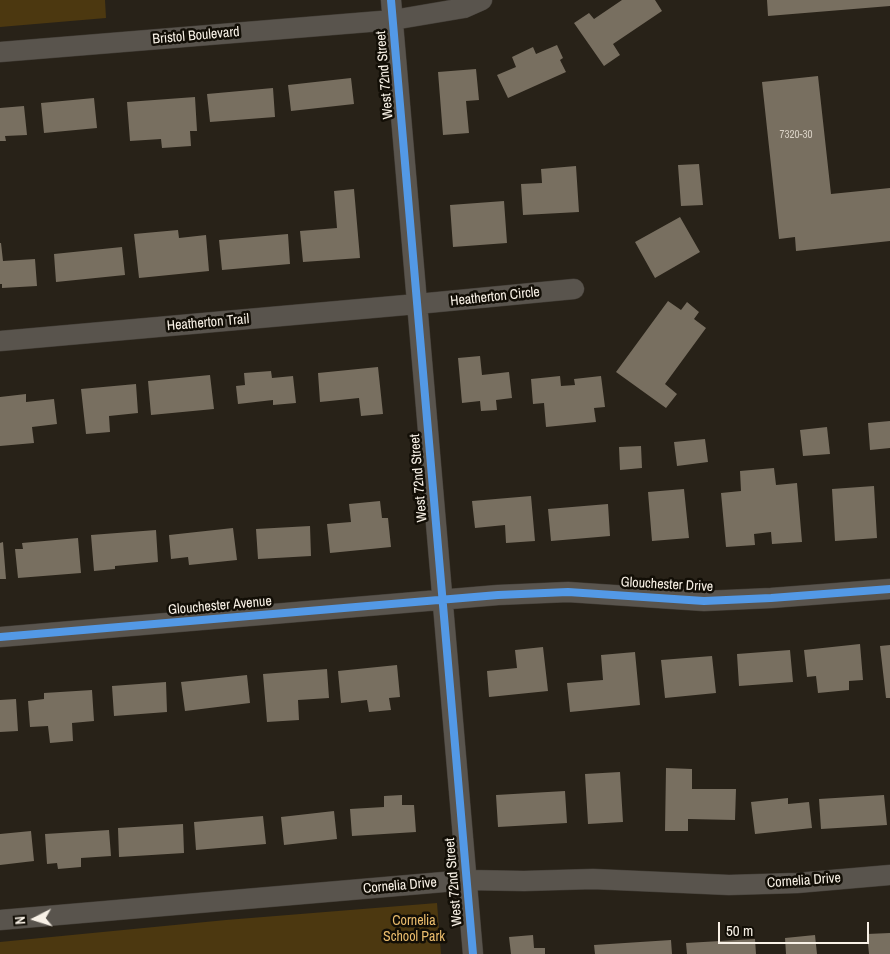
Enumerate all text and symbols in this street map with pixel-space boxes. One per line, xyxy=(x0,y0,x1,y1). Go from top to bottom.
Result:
street label: Bristol Boulevard xyxy=(152,24,240,48)
street label: West 72nd Street xyxy=(373,30,397,120)
house number: 7320-30 xyxy=(779,128,813,142)
street label: Heatherton Circle xyxy=(449,284,541,310)
street label: Heatherton Trail xyxy=(166,311,250,335)
street label: West 72nd Street xyxy=(407,433,431,523)
street label: Glouchester Drive xyxy=(620,574,714,596)
street label: Glouchester Avenue xyxy=(168,593,272,619)
street label: West 72nd Street xyxy=(442,837,466,927)
street label: Cornelia Drive xyxy=(767,870,841,892)
street label: Cornelia Drive xyxy=(362,874,438,898)
north arrow xyxy=(10,894,60,944)
scale bar xyxy=(720,912,871,944)
park label: Cornelia School Park xyxy=(383,913,445,946)
text: N xyxy=(11,915,29,925)
text: 50 m xyxy=(726,920,753,941)

